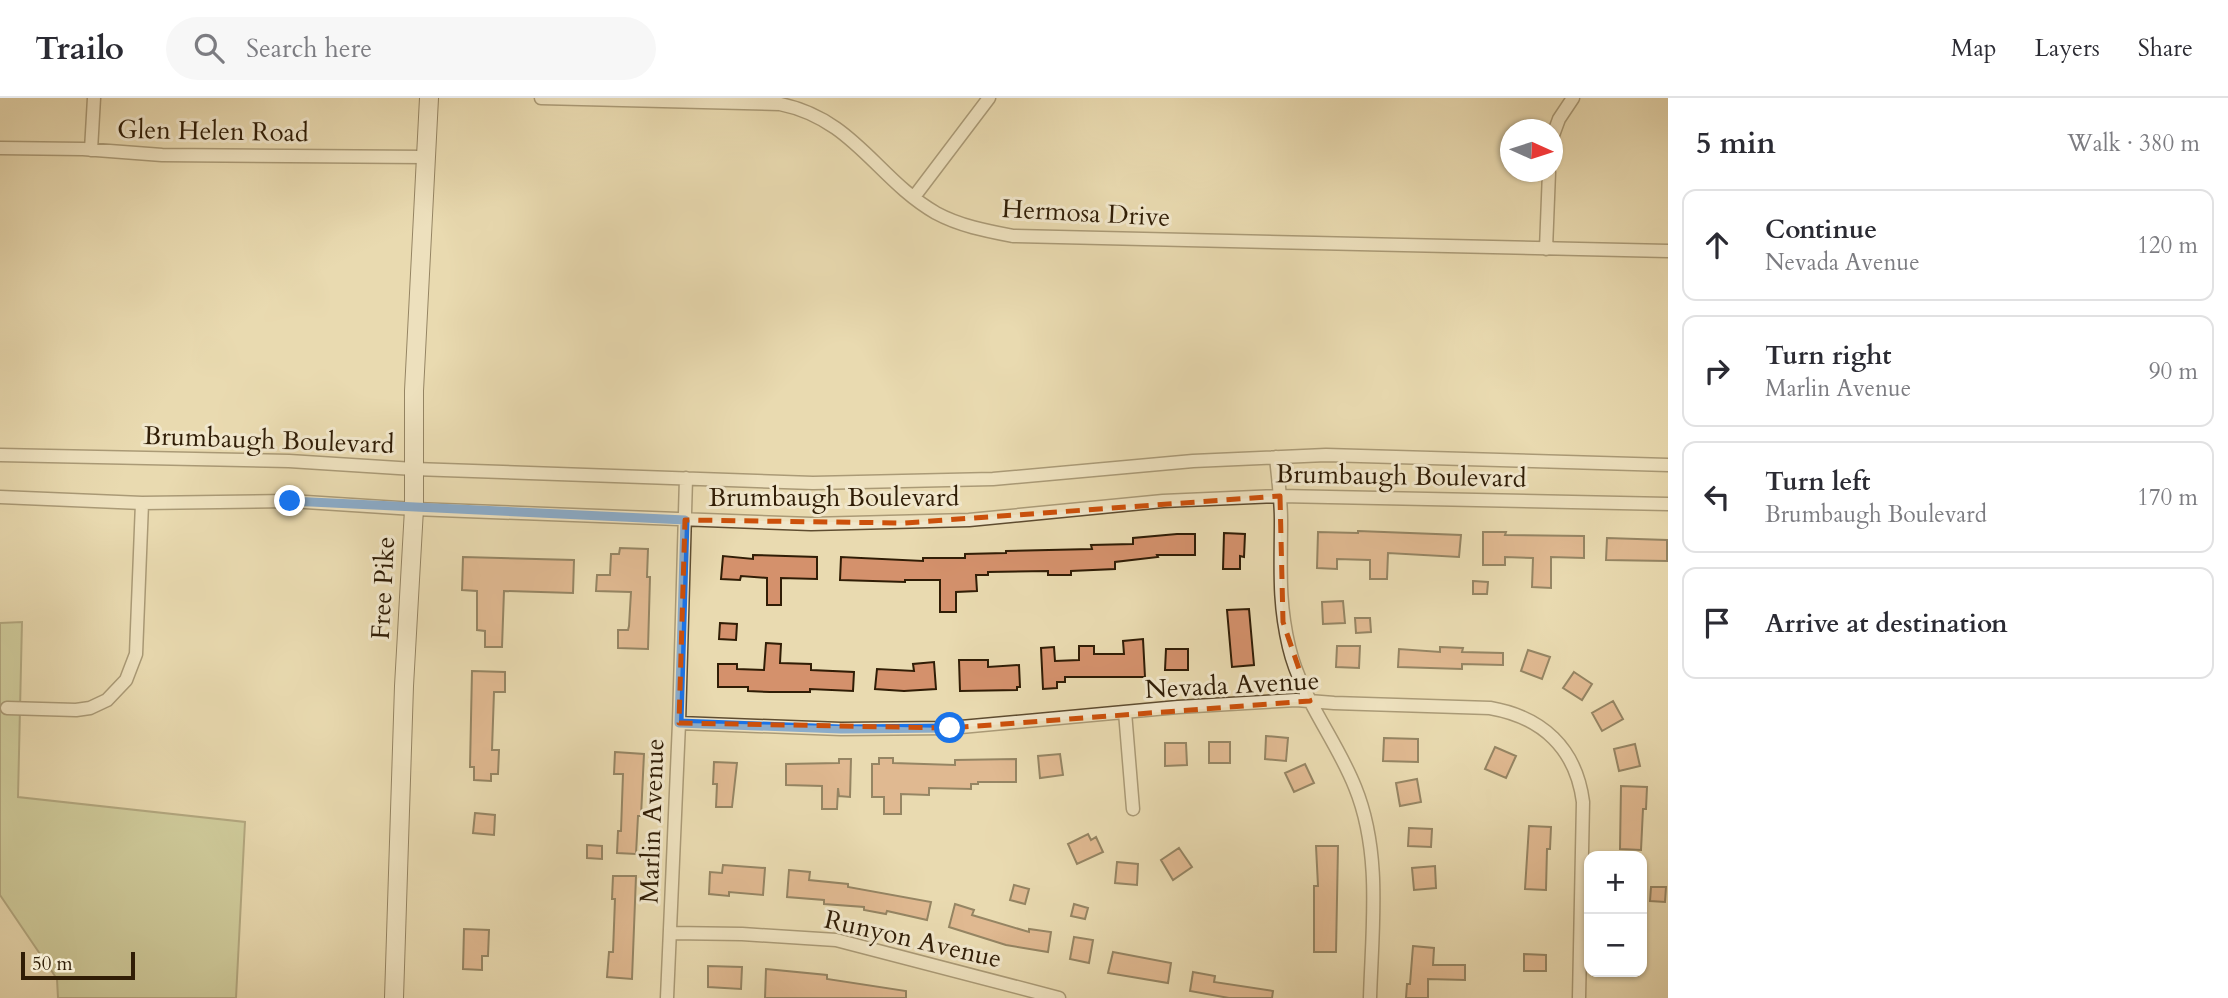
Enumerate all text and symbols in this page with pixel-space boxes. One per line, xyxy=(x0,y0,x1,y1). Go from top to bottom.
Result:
search box xyxy=(166,17,656,80)
text: Trailo xyxy=(35,26,124,71)
icon: search xyxy=(190,29,228,67)
text: Search here xyxy=(246,31,372,66)
text: Map xyxy=(1951,32,1997,65)
text: Layers xyxy=(2035,32,2100,65)
text: Share xyxy=(2138,32,2193,65)
street label: Glen Helen Road xyxy=(117,112,309,150)
north arrow xyxy=(1500,119,1563,182)
text: 5 min xyxy=(1696,123,1776,164)
text: Walk · 380 m xyxy=(2067,128,2200,159)
street label: Hermosa Drive xyxy=(1001,191,1171,235)
text: Continue xyxy=(1765,212,1877,247)
icon: ahead xyxy=(1698,226,1736,264)
text: 120 m xyxy=(2137,230,2198,261)
text: Nevada Avenue xyxy=(1765,247,1920,278)
text: Turn right xyxy=(1765,338,1892,373)
icon: right xyxy=(1698,352,1736,390)
text: 90 m xyxy=(2149,356,2198,387)
text: Marlin Avenue xyxy=(1765,373,1911,404)
street label: Brumbaugh Boulevard xyxy=(143,418,395,462)
street label: Brumbaugh Boulevard xyxy=(1275,456,1527,496)
text: Turn left xyxy=(1765,464,1870,499)
icon: left xyxy=(1698,478,1736,516)
street label: Brumbaugh Boulevard xyxy=(709,480,960,515)
text: 170 m xyxy=(2137,482,2198,513)
route end xyxy=(274,485,305,516)
text: Brumbaugh Boulevard xyxy=(1765,499,1987,530)
street label: Free Pike xyxy=(363,535,403,641)
icon: arrive xyxy=(1698,604,1736,642)
text: Arrive at destination xyxy=(1765,606,2008,641)
street label: Nevada Avenue xyxy=(1144,663,1320,707)
route start xyxy=(934,712,965,743)
street label: Marlin Avenue xyxy=(632,738,672,904)
map controls xyxy=(1584,851,1647,977)
button: + xyxy=(1584,851,1647,914)
street label: Runyon Avenue xyxy=(821,902,1005,976)
button: − xyxy=(1584,914,1647,977)
scale bar xyxy=(21,949,135,981)
text: 50 m xyxy=(32,951,73,977)

